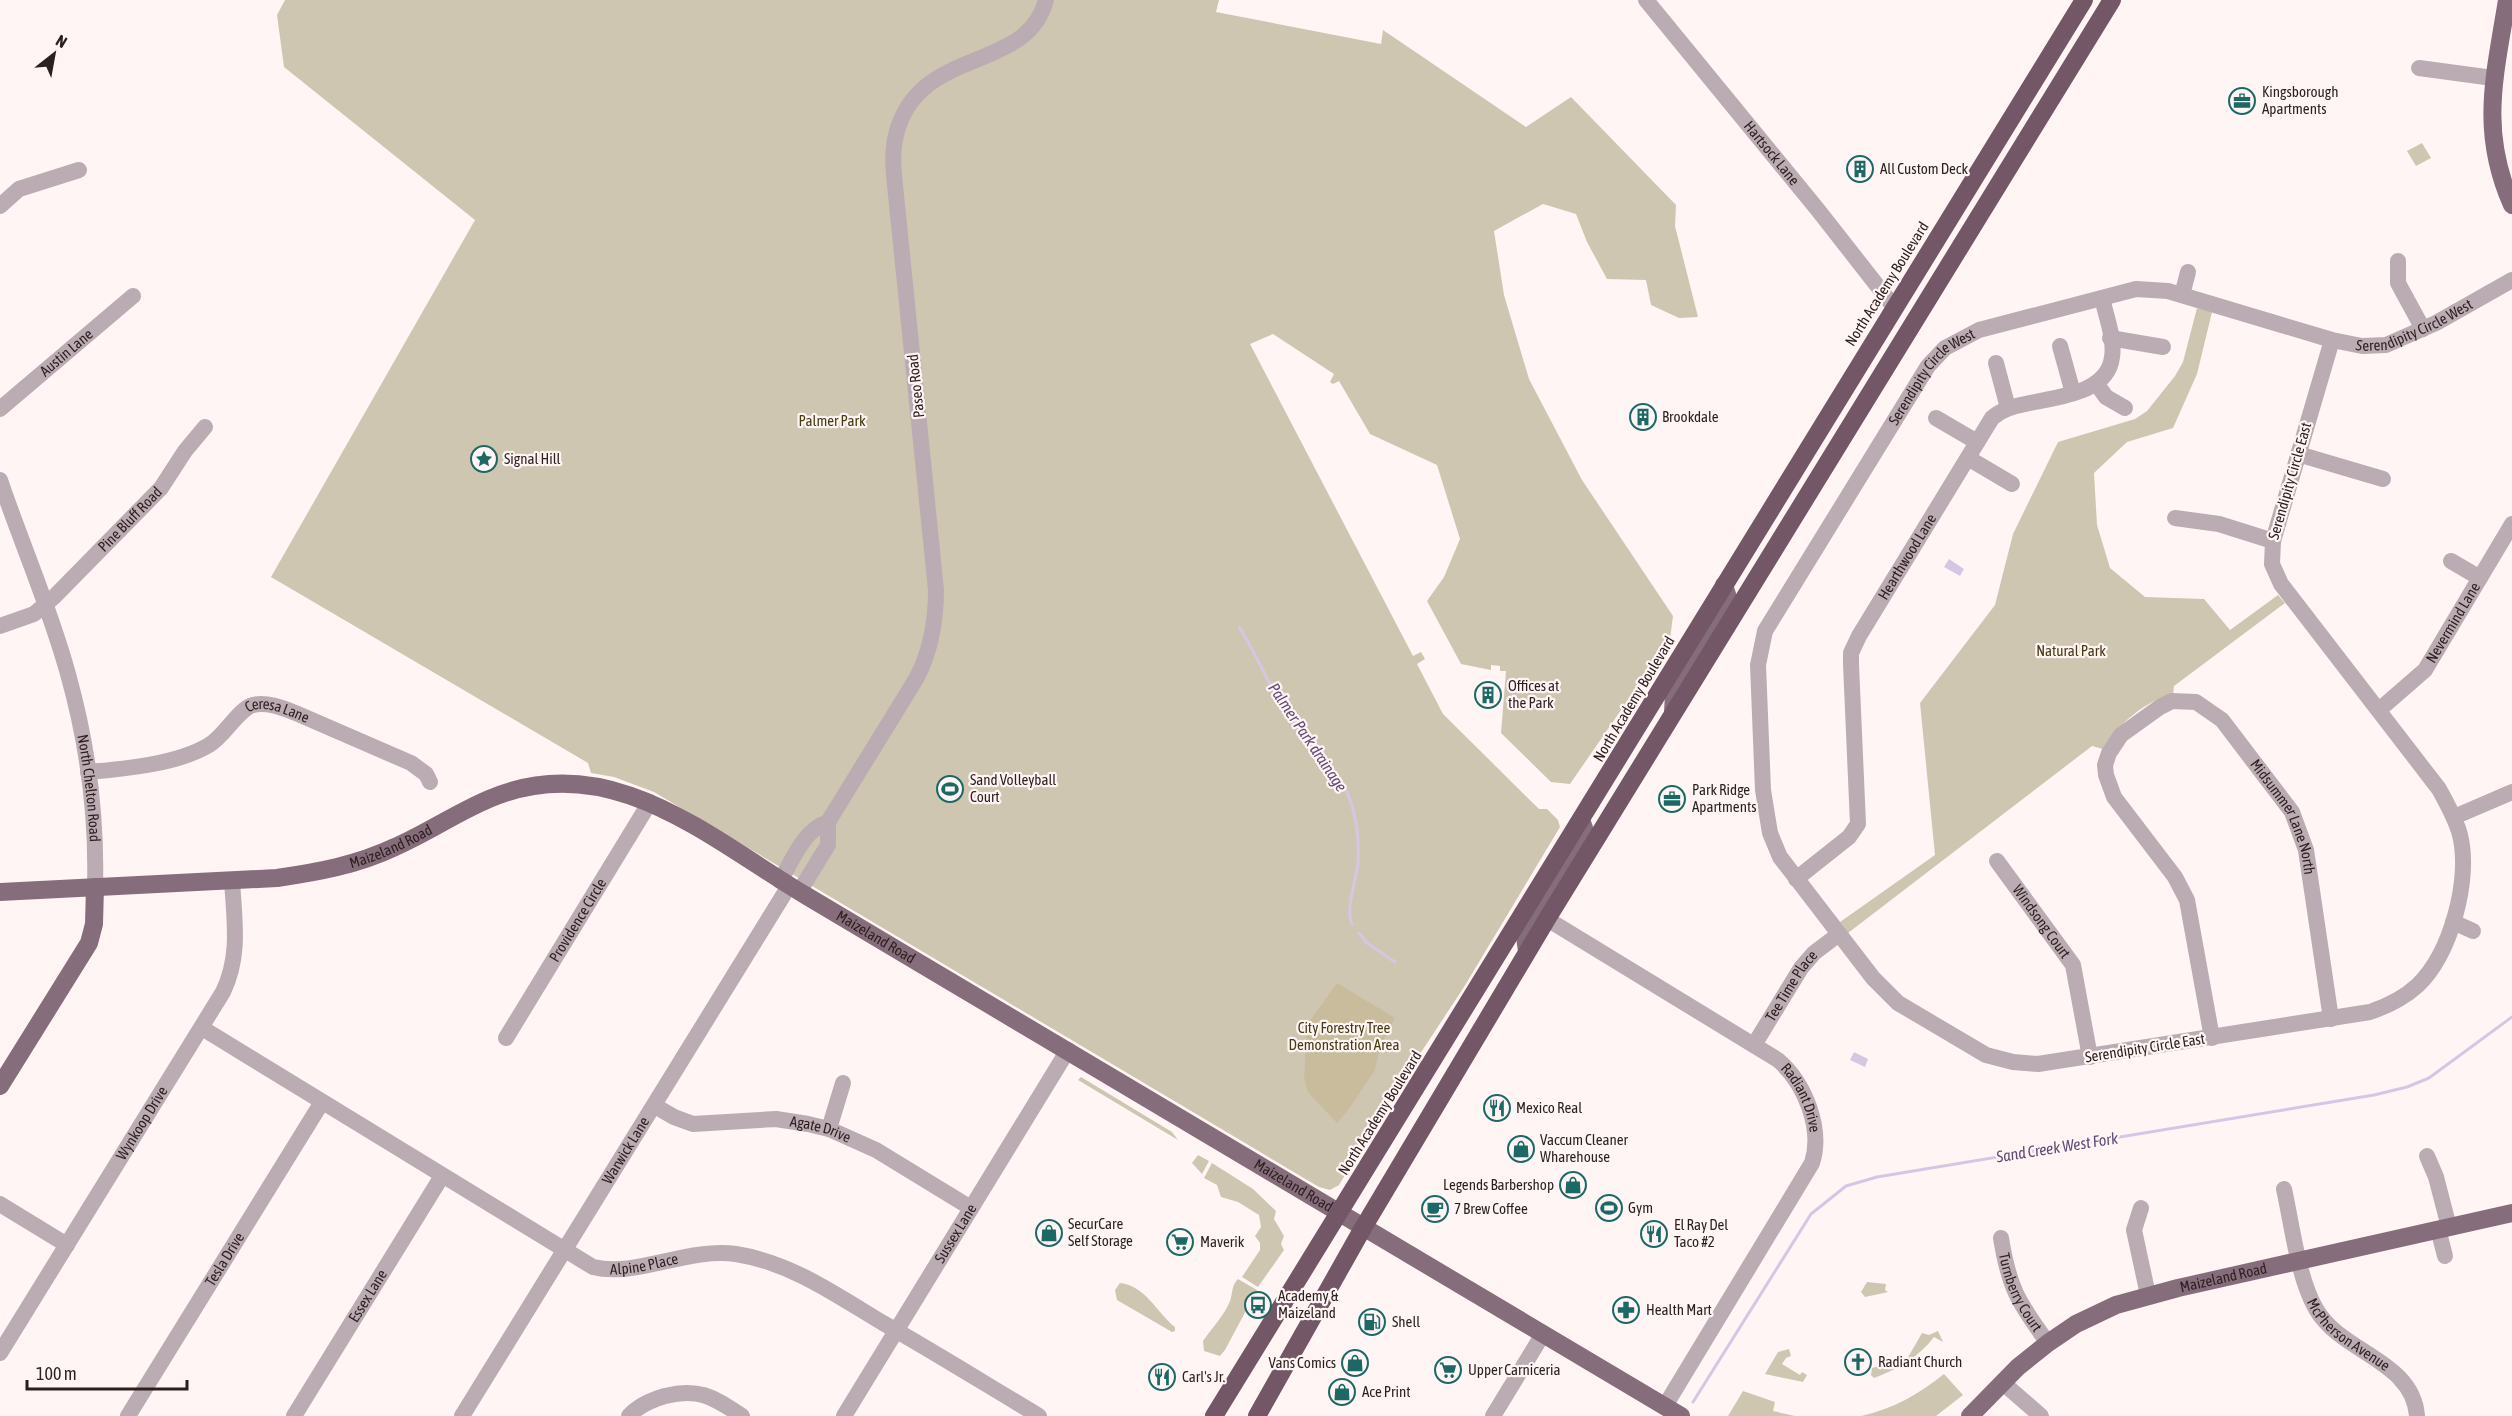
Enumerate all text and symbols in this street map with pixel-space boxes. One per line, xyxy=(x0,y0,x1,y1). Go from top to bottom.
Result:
north arrow xyxy=(24,24,84,84)
text: N xyxy=(53,31,70,51)
place label: Kingsborough Apartments xyxy=(2262,83,2338,117)
office icon: Kingsborough Apartments xyxy=(2227,86,2257,116)
street label: Hartsock Lane xyxy=(1741,117,1803,188)
building icon: All Custom Deck xyxy=(1845,154,1875,184)
place label: All Custom Deck xyxy=(1880,160,1968,177)
street label: North Academy Boulevard xyxy=(1841,219,1932,349)
street label: Serendipity Circle West xyxy=(2354,295,2475,354)
street label: Austin Lane xyxy=(36,325,96,379)
street label: Serendipity Circle West xyxy=(1885,325,1978,428)
street label: Paseo Road xyxy=(904,353,927,419)
building icon: Brookdale xyxy=(1628,402,1658,432)
place label: Brookdale xyxy=(1662,408,1719,425)
park label: Palmer Park xyxy=(798,412,866,429)
street label: Serendipity Circle East xyxy=(2265,420,2314,541)
place icon: Signal Hill xyxy=(469,444,499,474)
place label: Signal Hill xyxy=(504,450,561,467)
street label: Pine Bluff Road xyxy=(94,483,165,555)
street label: Hearthwood Lane xyxy=(1874,510,1940,603)
street label: Nevermind Lane xyxy=(2422,579,2483,666)
street label: North Academy Boulevard xyxy=(1589,633,1678,764)
park label: Natural Park xyxy=(2036,642,2106,659)
place label: Offices at the Park xyxy=(1508,677,1559,711)
water label: Palmer Park drainage xyxy=(1264,679,1351,795)
building icon: Offices at the Park xyxy=(1473,680,1503,710)
street label: Ceresa Lane xyxy=(242,695,312,726)
street label: North Chelton Road xyxy=(74,733,104,842)
street label: Midsummer Lane North xyxy=(2247,756,2319,876)
place label: Sand Volleyball Court xyxy=(970,771,1056,805)
sports icon: Sand Volleyball Court xyxy=(935,774,965,804)
place label: Park Ridge Apartments xyxy=(1692,781,1757,815)
office icon: Park Ridge Apartments xyxy=(1657,784,1687,814)
street label: Maizeland Road xyxy=(347,821,435,871)
street label: Providence Circle xyxy=(545,875,610,965)
street label: Windsong Court xyxy=(2009,881,2074,961)
street label: Maizeland Road xyxy=(834,907,919,967)
street label: Tee Time Place xyxy=(1762,946,1821,1024)
park label: City Forestry Tree Demonstration Area xyxy=(1289,1019,1399,1053)
street label: Serendipity Circle East xyxy=(2084,1030,2206,1065)
street label: North Academy Boulevard xyxy=(1334,1048,1425,1178)
street label: Radiant Drive xyxy=(1778,1059,1824,1133)
street label: Wynkoop Drive xyxy=(112,1083,171,1163)
restaurant icon: Mexico Real xyxy=(1482,1093,1512,1123)
place label: Mexico Real xyxy=(1516,1099,1582,1116)
street label: Agate Drive xyxy=(789,1112,854,1146)
street label: Warwick Lane xyxy=(598,1113,653,1187)
water label: Sand Creek West Fork xyxy=(1994,1128,2120,1166)
place label: Vaccum Cleaner Wharehouse xyxy=(1540,1131,1629,1165)
shop icon: Vaccum Cleaner Wharehouse xyxy=(1506,1134,1536,1164)
street label: Maizeland Road xyxy=(1251,1155,1336,1215)
shop icon: Legends Barbershop xyxy=(1558,1170,1588,1200)
place label: Legends Barbershop xyxy=(1443,1176,1554,1193)
sports icon: Gym xyxy=(1594,1193,1624,1223)
cafe icon: 7 Brew Coffee xyxy=(1420,1194,1450,1224)
place label: Gym xyxy=(1628,1199,1653,1216)
place label: 7 Brew Coffee xyxy=(1454,1200,1528,1217)
street label: Sussex Lane xyxy=(931,1201,980,1266)
place label: SecurCare Self Storage xyxy=(1068,1215,1133,1249)
place label: El Ray Del Taco #2 xyxy=(1674,1216,1728,1250)
shop icon: SecurCare Self Storage xyxy=(1034,1218,1064,1248)
restaurant icon: El Ray Del Taco #2 xyxy=(1639,1219,1669,1249)
supermarket icon: Maverik xyxy=(1165,1227,1195,1257)
street label: Tesla Drive xyxy=(201,1229,247,1289)
place label: Maverik xyxy=(1200,1233,1245,1250)
street label: Alpine Place xyxy=(610,1250,680,1277)
street label: Turnberry Court xyxy=(1996,1251,2046,1335)
street label: Maizeland Road xyxy=(2178,1259,2268,1295)
street label: Essex Lane xyxy=(345,1266,390,1325)
place label: Academy & Maizeland xyxy=(1278,1287,1339,1321)
bus stop icon: Academy & Maizeland xyxy=(1243,1290,1273,1320)
pharmacy icon: Health Mart xyxy=(1611,1295,1641,1325)
street label: McPherson Avenue xyxy=(2304,1295,2394,1374)
place label: Health Mart xyxy=(1646,1301,1712,1318)
fuel station icon: Shell xyxy=(1357,1307,1387,1337)
place label: Shell xyxy=(1392,1313,1420,1330)
church icon: Radiant Church xyxy=(1843,1347,1873,1377)
shop icon: Vans Comics xyxy=(1340,1348,1370,1378)
scale bar xyxy=(27,1353,188,1391)
place label: Radiant Church xyxy=(1878,1353,1962,1370)
place label: Vans Comics xyxy=(1269,1354,1336,1371)
supermarket icon: Upper Carniceria xyxy=(1433,1355,1463,1385)
place label: Upper Carniceria xyxy=(1468,1361,1560,1378)
restaurant icon: Carl's Jr. xyxy=(1147,1362,1177,1392)
text: 100 m xyxy=(36,1363,77,1384)
place label: Carl's Jr. xyxy=(1182,1368,1226,1385)
shop icon: Ace Print xyxy=(1327,1377,1357,1407)
place label: Ace Print xyxy=(1362,1383,1411,1400)

